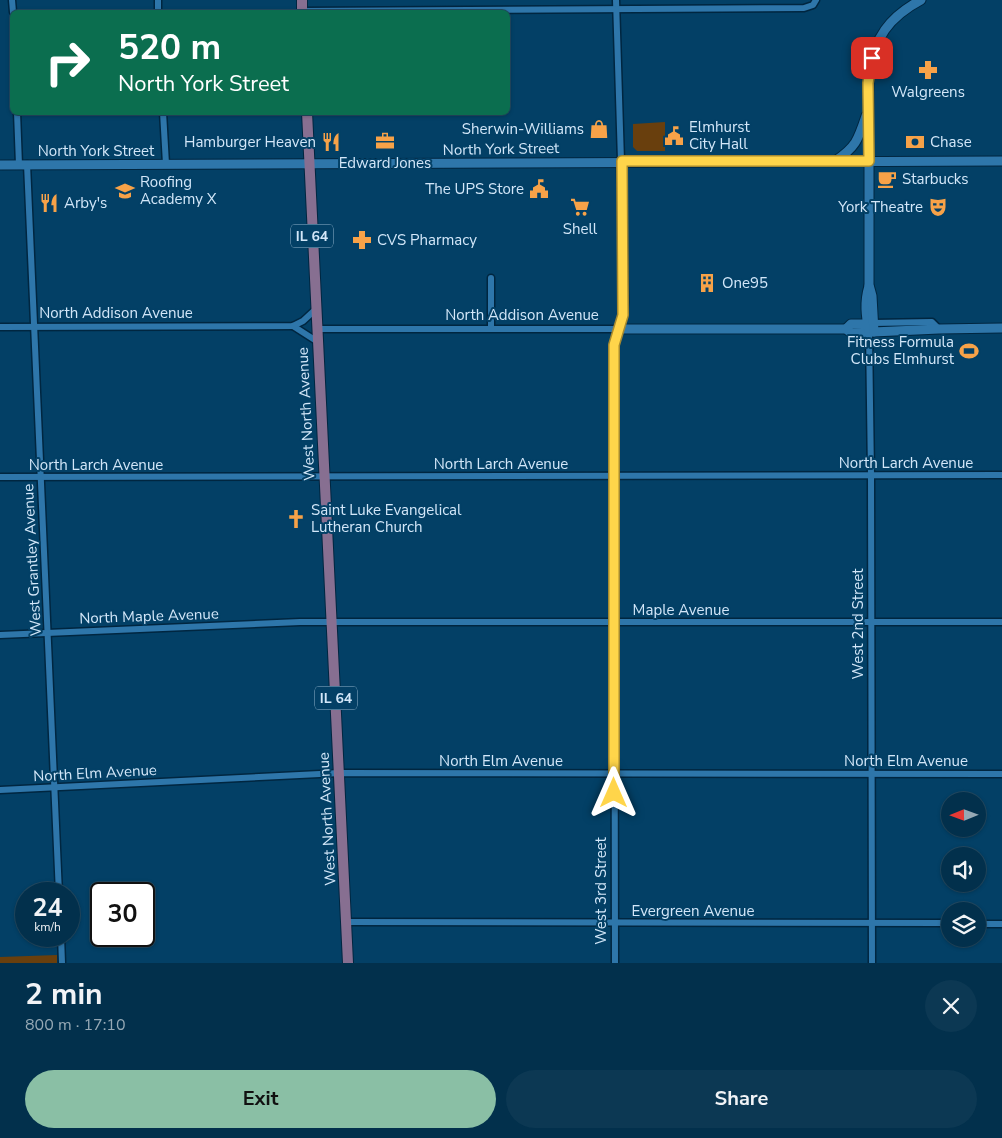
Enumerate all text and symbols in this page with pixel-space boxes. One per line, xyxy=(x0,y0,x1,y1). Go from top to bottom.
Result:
text: 520 m xyxy=(118,24,221,71)
icon: right xyxy=(35,30,100,95)
pin xyxy=(851,37,893,79)
icon: arrive xyxy=(858,44,886,72)
pharmacy icon: Walgreens xyxy=(917,59,939,81)
text: North York Street xyxy=(118,69,289,99)
place label: Walgreens xyxy=(891,82,965,102)
place label: Elmhurst City Hall xyxy=(689,117,750,154)
shop icon: Sherwin-Williams xyxy=(588,118,610,140)
place label: Sherwin-Williams xyxy=(462,119,584,139)
public building icon: Elmhurst City Hall xyxy=(663,125,685,147)
office icon: Edward Jones xyxy=(374,130,396,152)
restaurant icon: Hamburger Heaven xyxy=(320,131,342,153)
bank icon: Chase xyxy=(904,131,926,153)
place label: Hamburger Heaven xyxy=(184,132,316,152)
place label: Chase xyxy=(930,132,972,152)
street label: North York Street xyxy=(443,138,560,160)
street label: North York Street xyxy=(38,141,155,161)
place label: Edward Jones xyxy=(339,153,431,173)
cafe icon: Starbucks xyxy=(876,168,898,190)
place label: Starbucks xyxy=(902,169,968,189)
place label: Roofing Academy X xyxy=(140,172,217,209)
public building icon: The UPS Store xyxy=(528,178,550,200)
place label: The UPS Store xyxy=(425,179,524,199)
school or university icon: Roofing Academy X xyxy=(114,180,136,202)
restaurant icon: Arby's xyxy=(38,192,60,214)
place label: Arby's xyxy=(64,193,107,213)
supermarket icon: Shell xyxy=(569,196,591,218)
theatre icon: York Theatre xyxy=(927,196,949,218)
place label: York Theatre xyxy=(837,197,923,217)
place label: Shell xyxy=(563,219,598,239)
road number: IL 64 xyxy=(291,225,333,248)
pharmacy icon: CVS Pharmacy xyxy=(351,229,373,251)
place label: CVS Pharmacy xyxy=(377,230,477,250)
building icon: One95 xyxy=(696,272,718,294)
place label: One95 xyxy=(722,273,768,293)
street label: North Addison Avenue xyxy=(39,303,193,323)
street label: North Addison Avenue xyxy=(445,305,599,325)
place label: Fitness Formula Clubs Elmhurst xyxy=(847,332,955,369)
sports icon: Fitness Formula Clubs Elmhurst xyxy=(958,340,980,362)
street label: West North Avenue xyxy=(293,347,319,481)
street label: North Larch Avenue xyxy=(839,453,973,473)
street label: North Larch Avenue xyxy=(434,454,568,474)
street label: North Larch Avenue xyxy=(29,455,163,475)
street label: West Grantley Avenue xyxy=(18,483,46,637)
place label: Saint Luke Evangelical Lutheran Church xyxy=(311,500,462,537)
church icon: Saint Luke Evangelical Lutheran Church xyxy=(285,508,307,530)
street label: West 2nd Street xyxy=(848,568,868,679)
street label: Maple Avenue xyxy=(633,600,729,620)
street label: North Maple Avenue xyxy=(79,604,219,628)
road number: IL 64 xyxy=(315,686,357,710)
street label: North Elm Avenue xyxy=(439,751,563,771)
street label: North Elm Avenue xyxy=(844,751,968,771)
street label: West North Avenue xyxy=(314,752,340,886)
street label: North Elm Avenue xyxy=(33,760,157,786)
position arrow xyxy=(587,766,639,818)
north arrow xyxy=(941,792,986,838)
map controls xyxy=(941,792,986,947)
street label: West 3rd Street xyxy=(591,836,611,945)
button: sound xyxy=(941,847,986,892)
speed limit sign: 30 xyxy=(90,882,155,947)
text: 24 xyxy=(32,891,63,925)
street label: Evergreen Avenue xyxy=(632,901,754,921)
button: layers xyxy=(941,902,986,947)
text: km/h xyxy=(34,919,61,935)
text: 2 min xyxy=(25,974,103,1015)
button: close xyxy=(925,980,977,1032)
text: 800 m · 17:10 xyxy=(25,1014,126,1036)
button: Exit xyxy=(25,1070,496,1128)
button: Share xyxy=(506,1070,977,1128)

